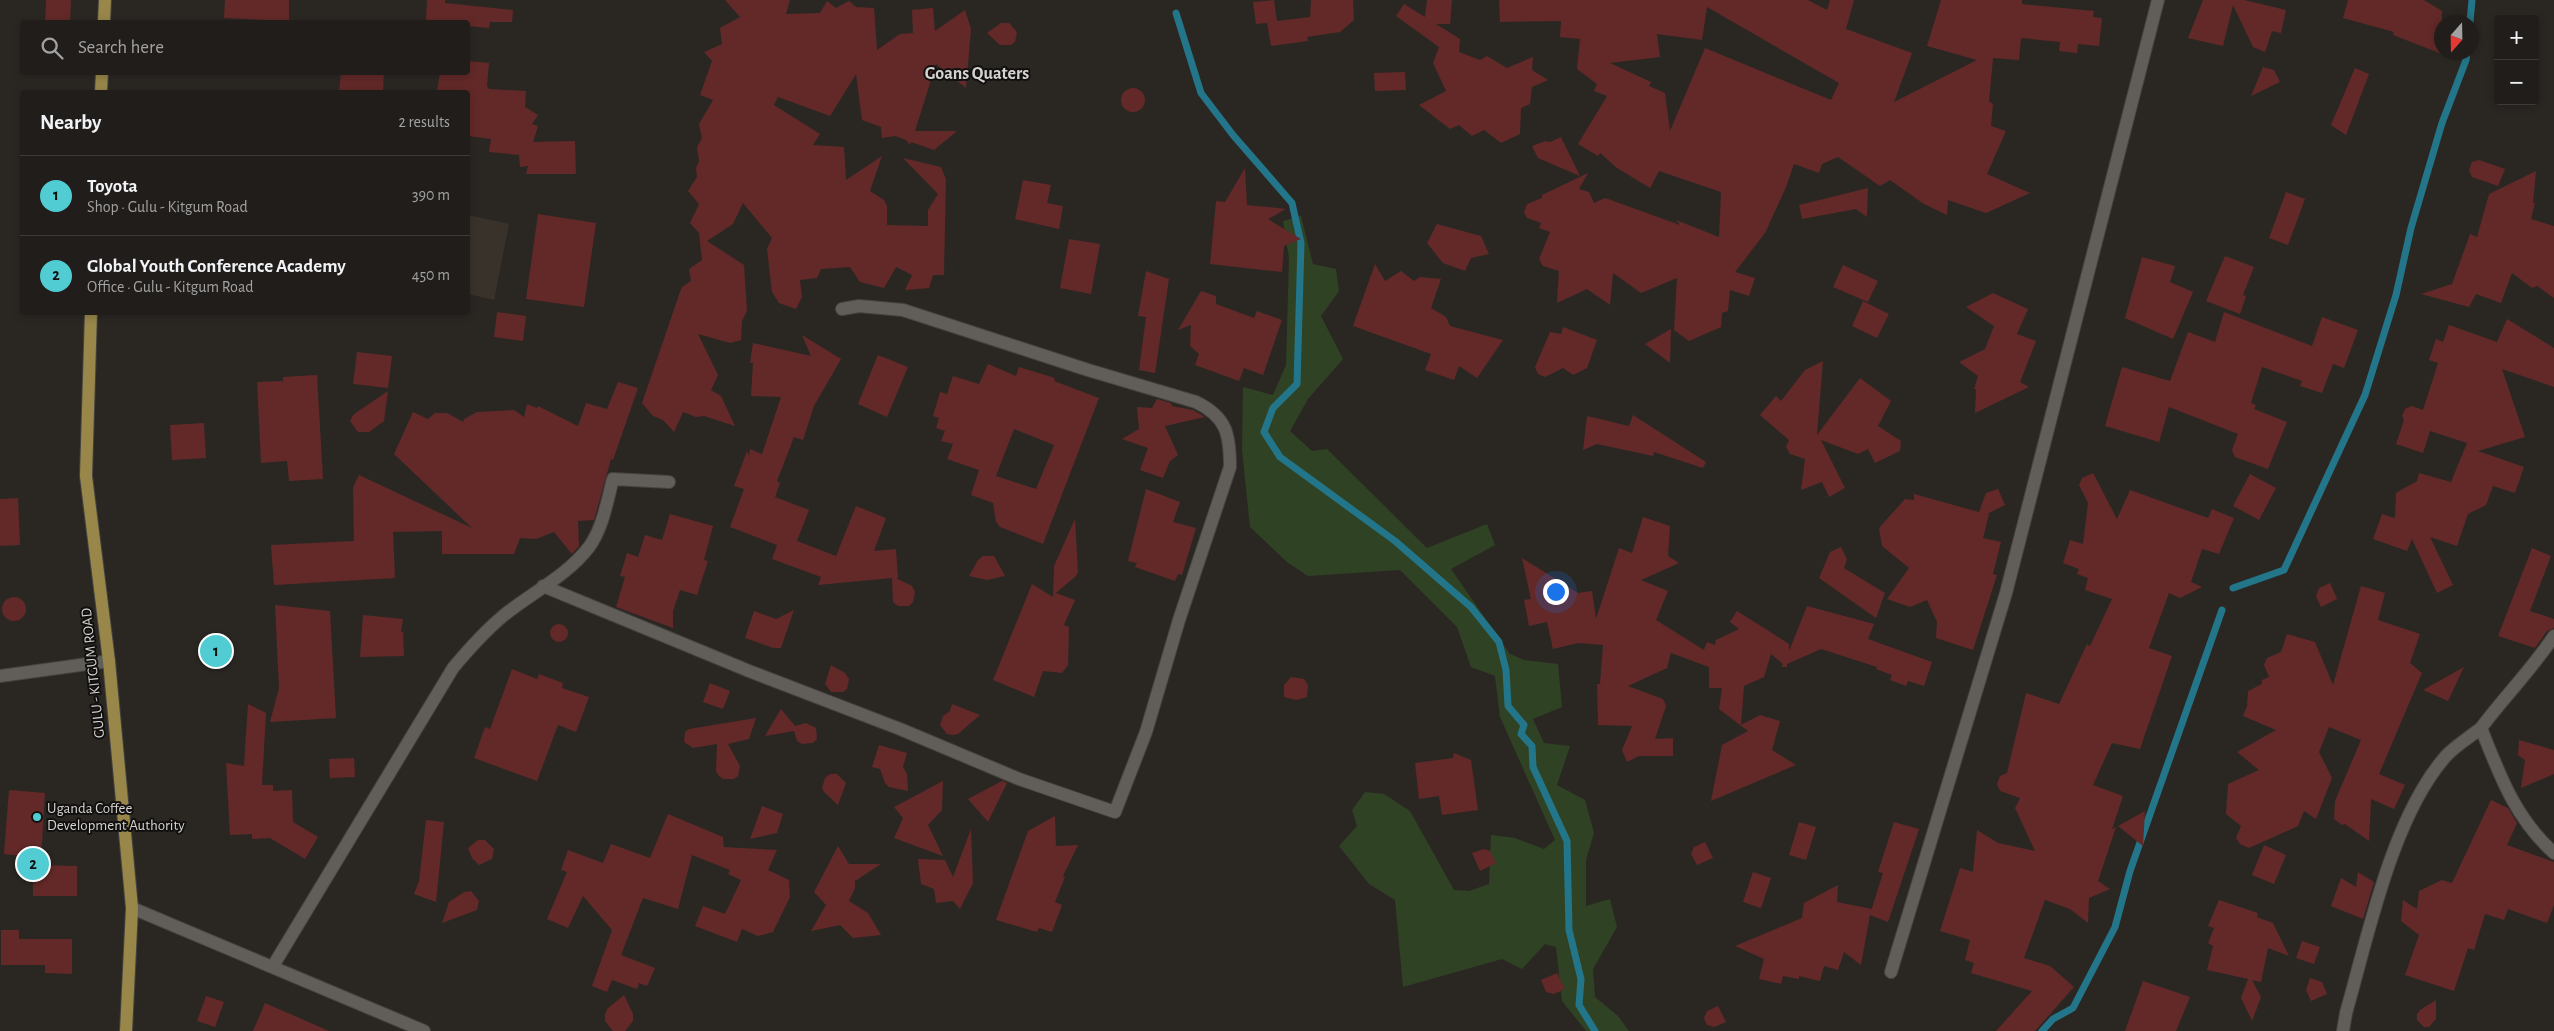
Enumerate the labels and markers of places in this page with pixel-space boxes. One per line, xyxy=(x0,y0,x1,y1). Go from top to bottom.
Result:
pin: 1 xyxy=(200,632,232,670)
place label: Uganda Coffee Development Authority xyxy=(47,801,185,833)
marker: Uganda Coffee Development Authority xyxy=(31,811,43,823)
pin: 2 xyxy=(17,845,49,883)

